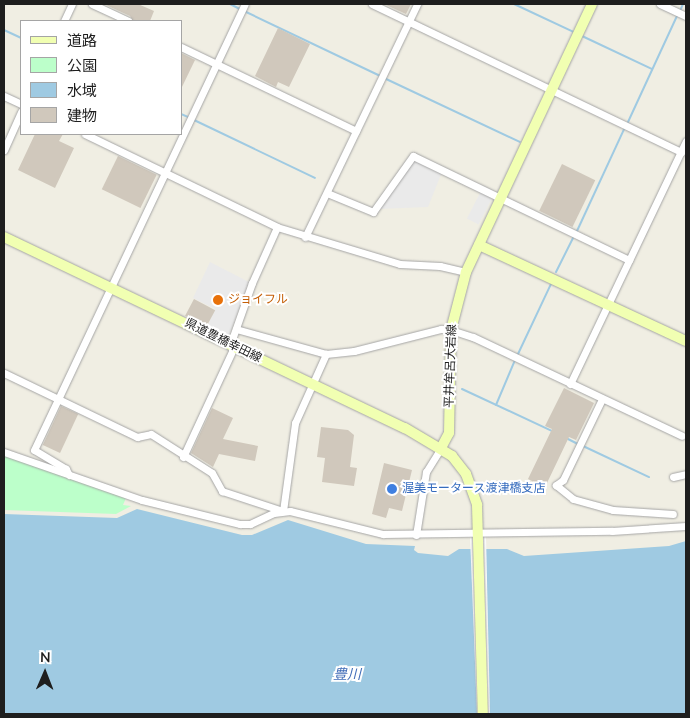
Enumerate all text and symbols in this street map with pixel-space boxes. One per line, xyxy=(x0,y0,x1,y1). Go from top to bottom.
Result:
legend xyxy=(20,20,182,135)
text: 道路 xyxy=(67,31,97,51)
text: 公園 xyxy=(67,56,97,76)
text: 水域 xyxy=(67,81,97,101)
text: 建物 xyxy=(67,106,97,126)
place label: ジョイフル xyxy=(228,293,288,307)
marker: ジョイフル xyxy=(212,294,224,306)
street label: 県道豊橋幸田線 xyxy=(182,316,264,366)
street label: 平井牟呂大岩線 xyxy=(442,324,460,408)
place label: 渥美モータース渡津橋支店 xyxy=(402,482,546,496)
marker: 渥美モータース渡津橋支店 xyxy=(386,483,398,495)
north arrow xyxy=(20,648,70,698)
text: N xyxy=(40,648,51,667)
water label: 豊川 xyxy=(333,667,361,683)

